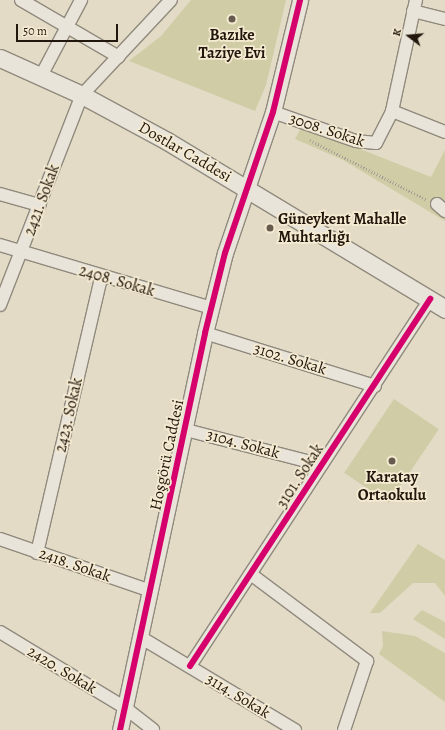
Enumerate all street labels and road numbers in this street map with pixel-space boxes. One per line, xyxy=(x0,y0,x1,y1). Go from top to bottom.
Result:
street label: 3008. Sokak xyxy=(287,109,367,151)
street label: Dostlar Caddesi xyxy=(135,118,235,186)
street label: 2421. Sokak xyxy=(20,161,64,239)
street label: 2408. Sokak xyxy=(77,261,157,301)
street label: 3102. Sokak xyxy=(251,339,329,379)
street label: 2423. Sokak xyxy=(51,376,87,454)
street label: Hoşgörü Caddesi xyxy=(146,398,188,512)
street label: 3104. Sokak xyxy=(204,425,282,463)
street label: 3101. Sokak xyxy=(272,440,328,512)
street label: 2418. Sokak xyxy=(36,544,114,586)
street label: 2420. Sokak xyxy=(24,642,100,698)
street label: 3114. Sokak xyxy=(202,669,274,723)

